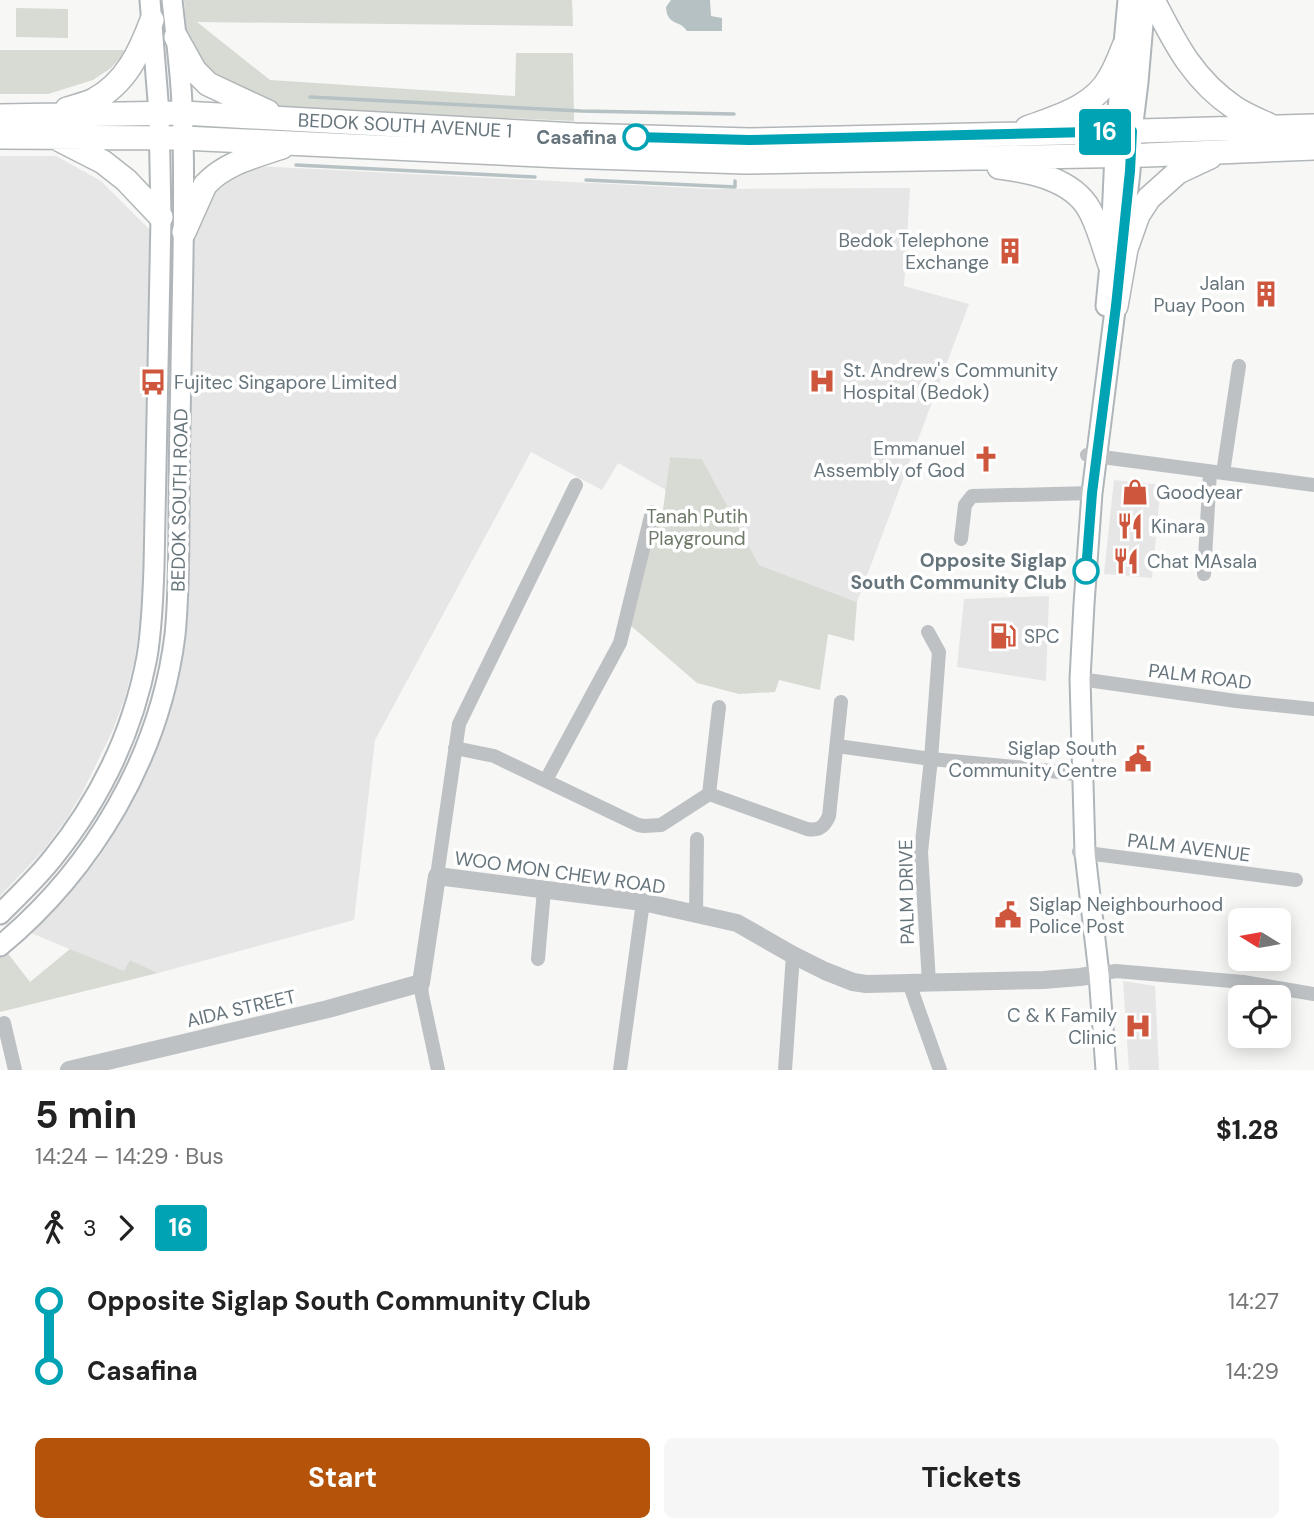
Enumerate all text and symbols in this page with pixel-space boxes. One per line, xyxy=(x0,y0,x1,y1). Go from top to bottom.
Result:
street label: BEDOK SOUTH AVENUE 1 xyxy=(297,107,513,144)
line badge: 16 xyxy=(1074,109,1136,155)
text: 16 xyxy=(1093,116,1117,147)
marker: Casafina xyxy=(623,124,649,150)
place label: Casafina xyxy=(536,125,617,150)
place label: Bedok Telephone Exchange xyxy=(838,228,989,275)
building icon: Bedok Telephone Exchange xyxy=(995,236,1025,266)
place label: Jalan Puay Poon xyxy=(1154,271,1245,318)
building icon: Jalan Puay Poon xyxy=(1251,279,1281,309)
place label: St. Andrew's Community Hospital (Bedok) xyxy=(843,358,1058,405)
hospital icon: St. Andrew's Community Hospital (Bedok) xyxy=(807,366,837,396)
bus stop icon: Fujitec Singapore Limited xyxy=(138,367,168,397)
place label: Fujitec Singapore Limited xyxy=(174,370,397,395)
street label: BEDOK SOUTH ROAD xyxy=(165,408,194,592)
place label: Emmanuel Assembly of God xyxy=(813,436,965,483)
church icon: Emmanuel Assembly of God xyxy=(971,444,1001,474)
shop icon: Goodyear xyxy=(1120,477,1150,507)
place label: Goodyear xyxy=(1156,480,1243,505)
park label: Tanah Putih Playground xyxy=(646,504,748,551)
restaurant icon: Kinara xyxy=(1115,511,1145,541)
place label: Kinara xyxy=(1151,514,1205,539)
restaurant icon: Chat MAsala xyxy=(1111,546,1141,576)
place label: Opposite Siglap South Community Club xyxy=(850,548,1067,595)
place label: Chat MAsala xyxy=(1147,549,1257,574)
marker: Opposite Siglap South Community Club xyxy=(1073,558,1099,584)
fuel station icon: SPC xyxy=(988,621,1018,651)
place label: SPC xyxy=(1024,624,1060,649)
street label: PALM ROAD xyxy=(1147,658,1253,695)
place label: Siglap South Community Centre xyxy=(949,736,1117,783)
public building icon: Siglap South Community Centre xyxy=(1123,744,1153,774)
street label: PALM AVENUE xyxy=(1126,828,1252,867)
street label: PALM DRIVE xyxy=(893,839,920,945)
street label: WOO MON CHEW ROAD xyxy=(453,845,667,900)
place label: Siglap Neighbourhood Police Post xyxy=(1029,892,1223,939)
public building icon: Siglap Neighbourhood Police Post xyxy=(993,900,1023,930)
north arrow xyxy=(1228,908,1292,971)
map controls xyxy=(1228,908,1291,1048)
street label: AIDA STREET xyxy=(184,984,299,1033)
button: locate xyxy=(1228,985,1291,1048)
place label: C & K Family Clinic xyxy=(1007,1003,1117,1050)
hospital icon: C & K Family Clinic xyxy=(1123,1011,1153,1041)
text: 5 min xyxy=(35,1090,137,1140)
text: $1.28 xyxy=(1216,1113,1279,1147)
text: 14:24 – 14:29 · Bus xyxy=(35,1141,224,1171)
icon: walk xyxy=(35,1209,73,1247)
icon: forward xyxy=(107,1209,145,1247)
text: 16 xyxy=(169,1212,193,1243)
text: 3 xyxy=(83,1213,97,1243)
text: Opposite Siglap South Community Club xyxy=(87,1284,591,1318)
text: 14:27 xyxy=(1228,1286,1279,1316)
text: Casafina xyxy=(87,1354,198,1388)
text: 14:29 xyxy=(1226,1356,1279,1386)
button: Start xyxy=(35,1438,650,1518)
button: Tickets xyxy=(664,1438,1279,1518)

